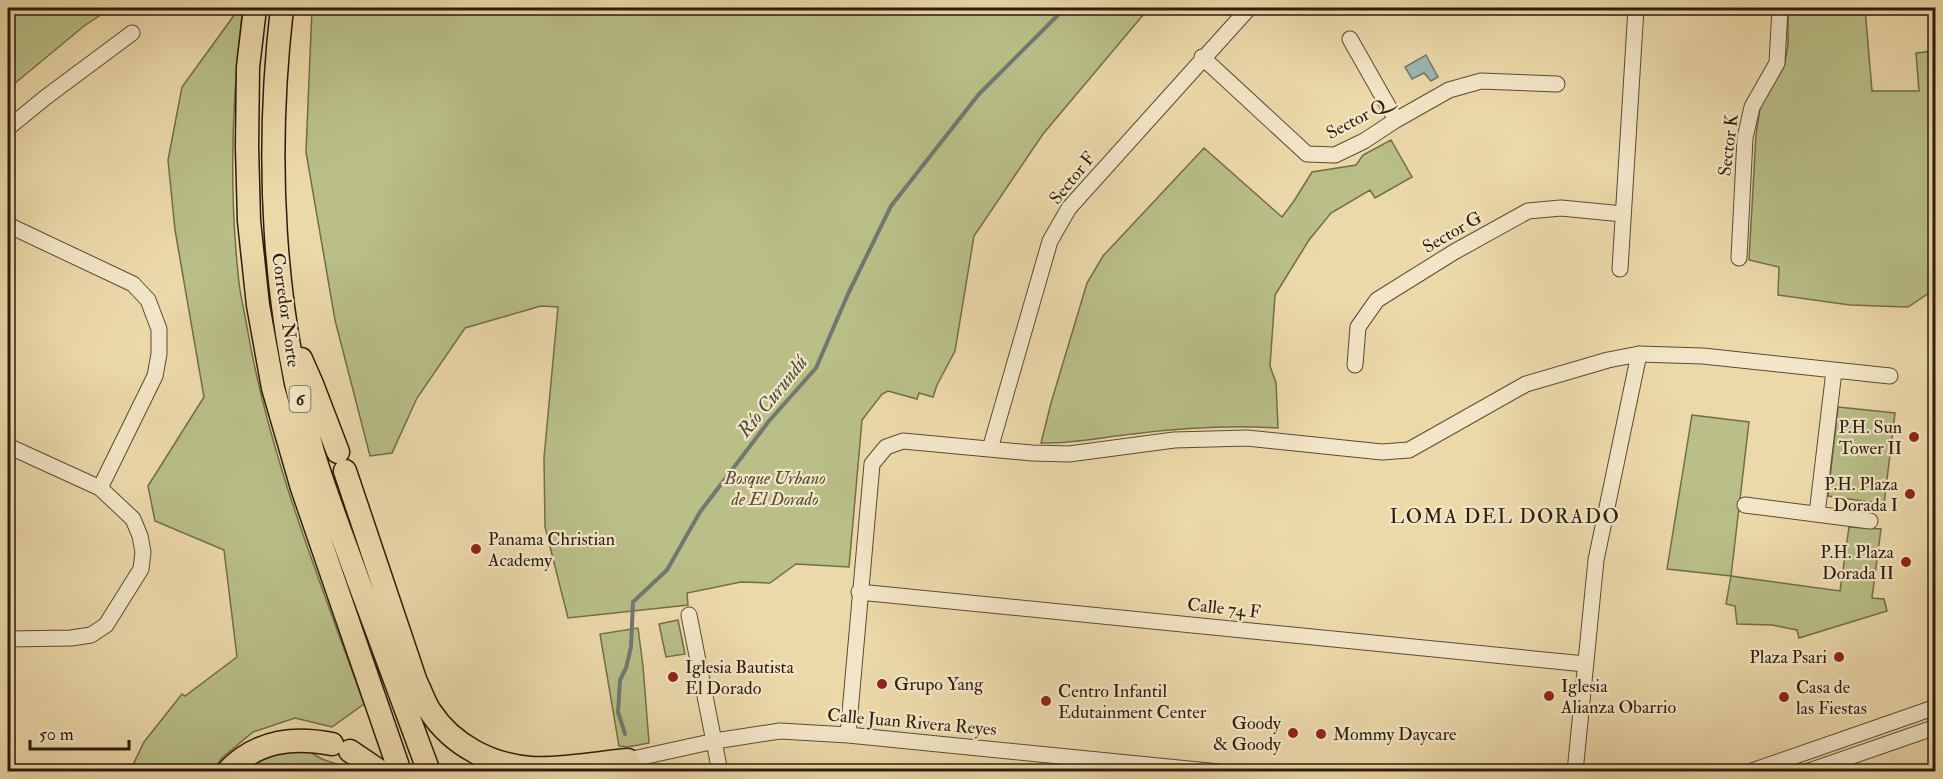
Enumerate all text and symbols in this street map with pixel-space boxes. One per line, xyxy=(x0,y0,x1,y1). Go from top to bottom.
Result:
street label: Sector Q xyxy=(1322,89,1401,145)
street label: Sector K xyxy=(1713,112,1744,177)
street label: Sector F xyxy=(1044,147,1101,209)
street label: Sector G xyxy=(1418,206,1486,259)
street label: Corredor Norte xyxy=(266,251,305,369)
water label: Río Curundú xyxy=(731,349,814,443)
road number: 6 xyxy=(290,386,310,412)
place label: P.H. Sun Tower II xyxy=(1838,416,1902,460)
marker: P.H. Sun Tower II xyxy=(1907,430,1921,444)
park label: Bosque Urbano de El Dorado xyxy=(723,467,826,511)
place label: P.H. Plaza Dorada I xyxy=(1824,473,1899,517)
marker: P.H. Plaza Dorada I xyxy=(1903,487,1917,501)
district label: LOMA DEL DORADO xyxy=(1390,504,1620,529)
place label: Panama Christian Academy xyxy=(487,528,615,572)
place label: P.H. Plaza Dorada II xyxy=(1820,541,1895,585)
marker: Panama Christian Academy xyxy=(469,542,483,556)
marker: P.H. Plaza Dorada II xyxy=(1899,555,1913,569)
street label: Calle 74 F xyxy=(1186,593,1262,624)
place label: Plaza Psari xyxy=(1749,646,1827,669)
marker: Plaza Psari xyxy=(1832,650,1846,664)
place label: Iglesia Bautista El Dorado xyxy=(685,656,794,700)
marker: Iglesia Bautista El Dorado xyxy=(666,670,680,684)
place label: Grupo Yang xyxy=(894,673,984,696)
place label: Iglesia Alianza Obarrio xyxy=(1560,675,1676,719)
place label: Casa de las Fiestas xyxy=(1796,676,1867,720)
marker: Grupo Yang xyxy=(875,677,889,691)
place label: Centro Infantil Edutainment Center xyxy=(1058,680,1207,724)
marker: Iglesia Alianza Obarrio xyxy=(1542,689,1556,703)
marker: Casa de las Fiestas xyxy=(1777,690,1791,704)
marker: Centro Infantil Edutainment Center xyxy=(1039,694,1053,708)
street label: Calle Juan Rivera Reyes xyxy=(826,704,998,741)
place label: Goody & Goody xyxy=(1213,712,1282,756)
scale bar xyxy=(30,713,129,751)
text: 50 m xyxy=(39,723,74,746)
place label: Mommy Daycare xyxy=(1333,723,1457,746)
marker: Goody & Goody xyxy=(1286,726,1300,740)
marker: Mommy Daycare xyxy=(1314,727,1328,741)

